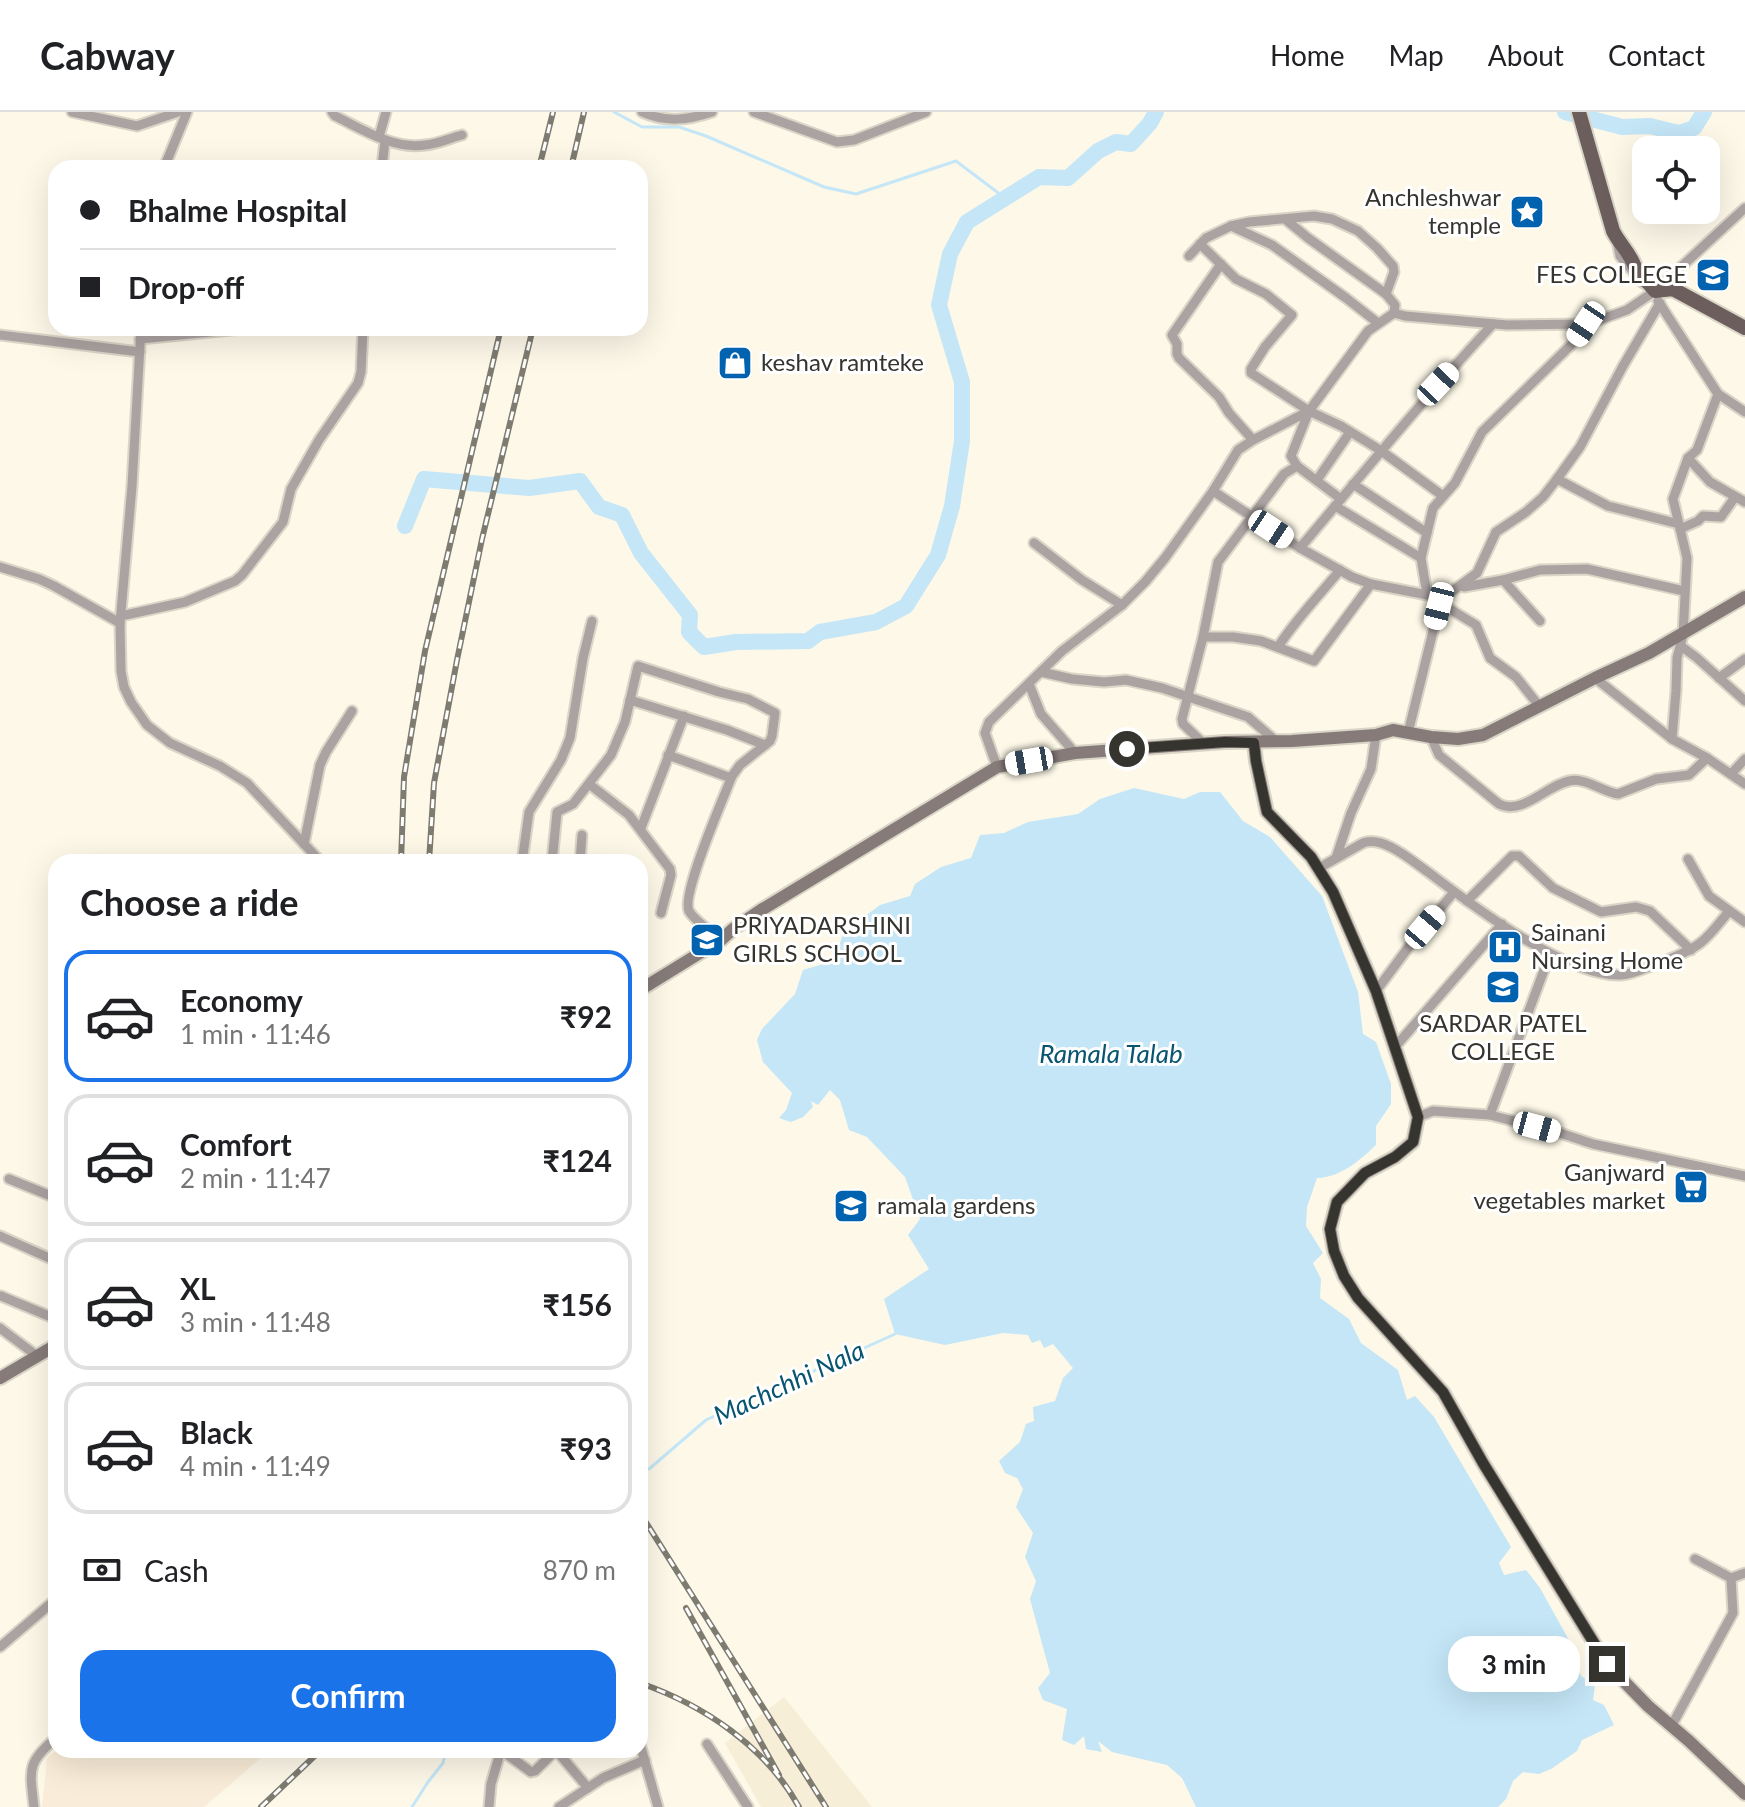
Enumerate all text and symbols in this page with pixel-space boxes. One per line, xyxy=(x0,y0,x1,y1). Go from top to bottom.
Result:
text: Cabway xyxy=(40,32,175,78)
text: Home xyxy=(1270,38,1345,72)
text: Map xyxy=(1389,38,1444,72)
text: About xyxy=(1488,38,1564,72)
text: Contact xyxy=(1608,38,1705,72)
map controls xyxy=(1632,136,1720,224)
button: locate xyxy=(1632,136,1720,224)
place label: Anchleshwar temple xyxy=(1365,182,1501,239)
text: Bhalme Hospital xyxy=(128,192,347,228)
place icon: Anchleshwar temple xyxy=(1508,193,1546,231)
school or university icon: FES COLLEGE xyxy=(1694,256,1732,294)
place label: FES COLLEGE xyxy=(1536,259,1687,288)
text: Drop-off xyxy=(128,269,244,305)
car xyxy=(1563,297,1609,351)
shop icon: keshav ramteke xyxy=(716,344,754,382)
place label: keshav ramteke xyxy=(761,347,924,376)
car xyxy=(1413,358,1463,410)
car xyxy=(1244,506,1298,552)
car xyxy=(1422,580,1456,632)
route start xyxy=(1109,731,1145,767)
car xyxy=(1003,745,1055,777)
text: Choose a ride xyxy=(80,880,299,924)
car xyxy=(1400,901,1450,953)
place label: PRIYADARSHINI GIRLS SCHOOL xyxy=(733,910,911,967)
place label: Sainani Nursing Home xyxy=(1531,917,1683,974)
school or university icon: PRIYADARSHINI GIRLS SCHOOL xyxy=(688,921,726,959)
hospital icon: Sainani Nursing Home xyxy=(1486,928,1524,966)
school or university icon: SARDAR PATEL COLLEGE xyxy=(1484,968,1522,1006)
icon: car xyxy=(84,980,156,1052)
text: Economy xyxy=(180,982,303,1018)
text: ₹92 xyxy=(560,998,612,1034)
place label: SARDAR PATEL COLLEGE xyxy=(1419,1008,1587,1065)
text: 1 min · 11:46 xyxy=(180,1018,331,1050)
water label: Ramala Talab xyxy=(1039,1037,1183,1069)
car xyxy=(1511,1109,1563,1145)
icon: car xyxy=(84,1124,156,1196)
text: Comfort xyxy=(180,1126,292,1162)
text: ₹124 xyxy=(542,1142,612,1178)
place label: Ganjward vegetables market xyxy=(1473,1157,1665,1214)
text: 2 min · 11:47 xyxy=(180,1162,331,1194)
supermarket icon: Ganjward vegetables market xyxy=(1672,1168,1710,1206)
school or university icon: ramala gardens xyxy=(832,1187,870,1225)
place label: ramala gardens xyxy=(877,1190,1035,1219)
icon: car xyxy=(84,1268,156,1340)
text: XL xyxy=(180,1270,216,1306)
text: ₹156 xyxy=(542,1286,612,1322)
text: 3 min · 11:48 xyxy=(180,1306,331,1338)
water label: Machchhi Nala xyxy=(708,1333,869,1431)
icon: car xyxy=(84,1412,156,1484)
text: Black xyxy=(180,1414,253,1450)
text: ₹93 xyxy=(560,1430,612,1466)
text: 4 min · 11:49 xyxy=(180,1450,331,1482)
icon: cash xyxy=(80,1548,124,1592)
text: Cash xyxy=(144,1552,209,1588)
text: 870 m xyxy=(543,1554,616,1586)
callout: 3 min xyxy=(1447,1636,1579,1692)
route end xyxy=(1589,1646,1625,1682)
text: 3 min xyxy=(1482,1648,1546,1680)
button: Confirm xyxy=(80,1650,616,1742)

